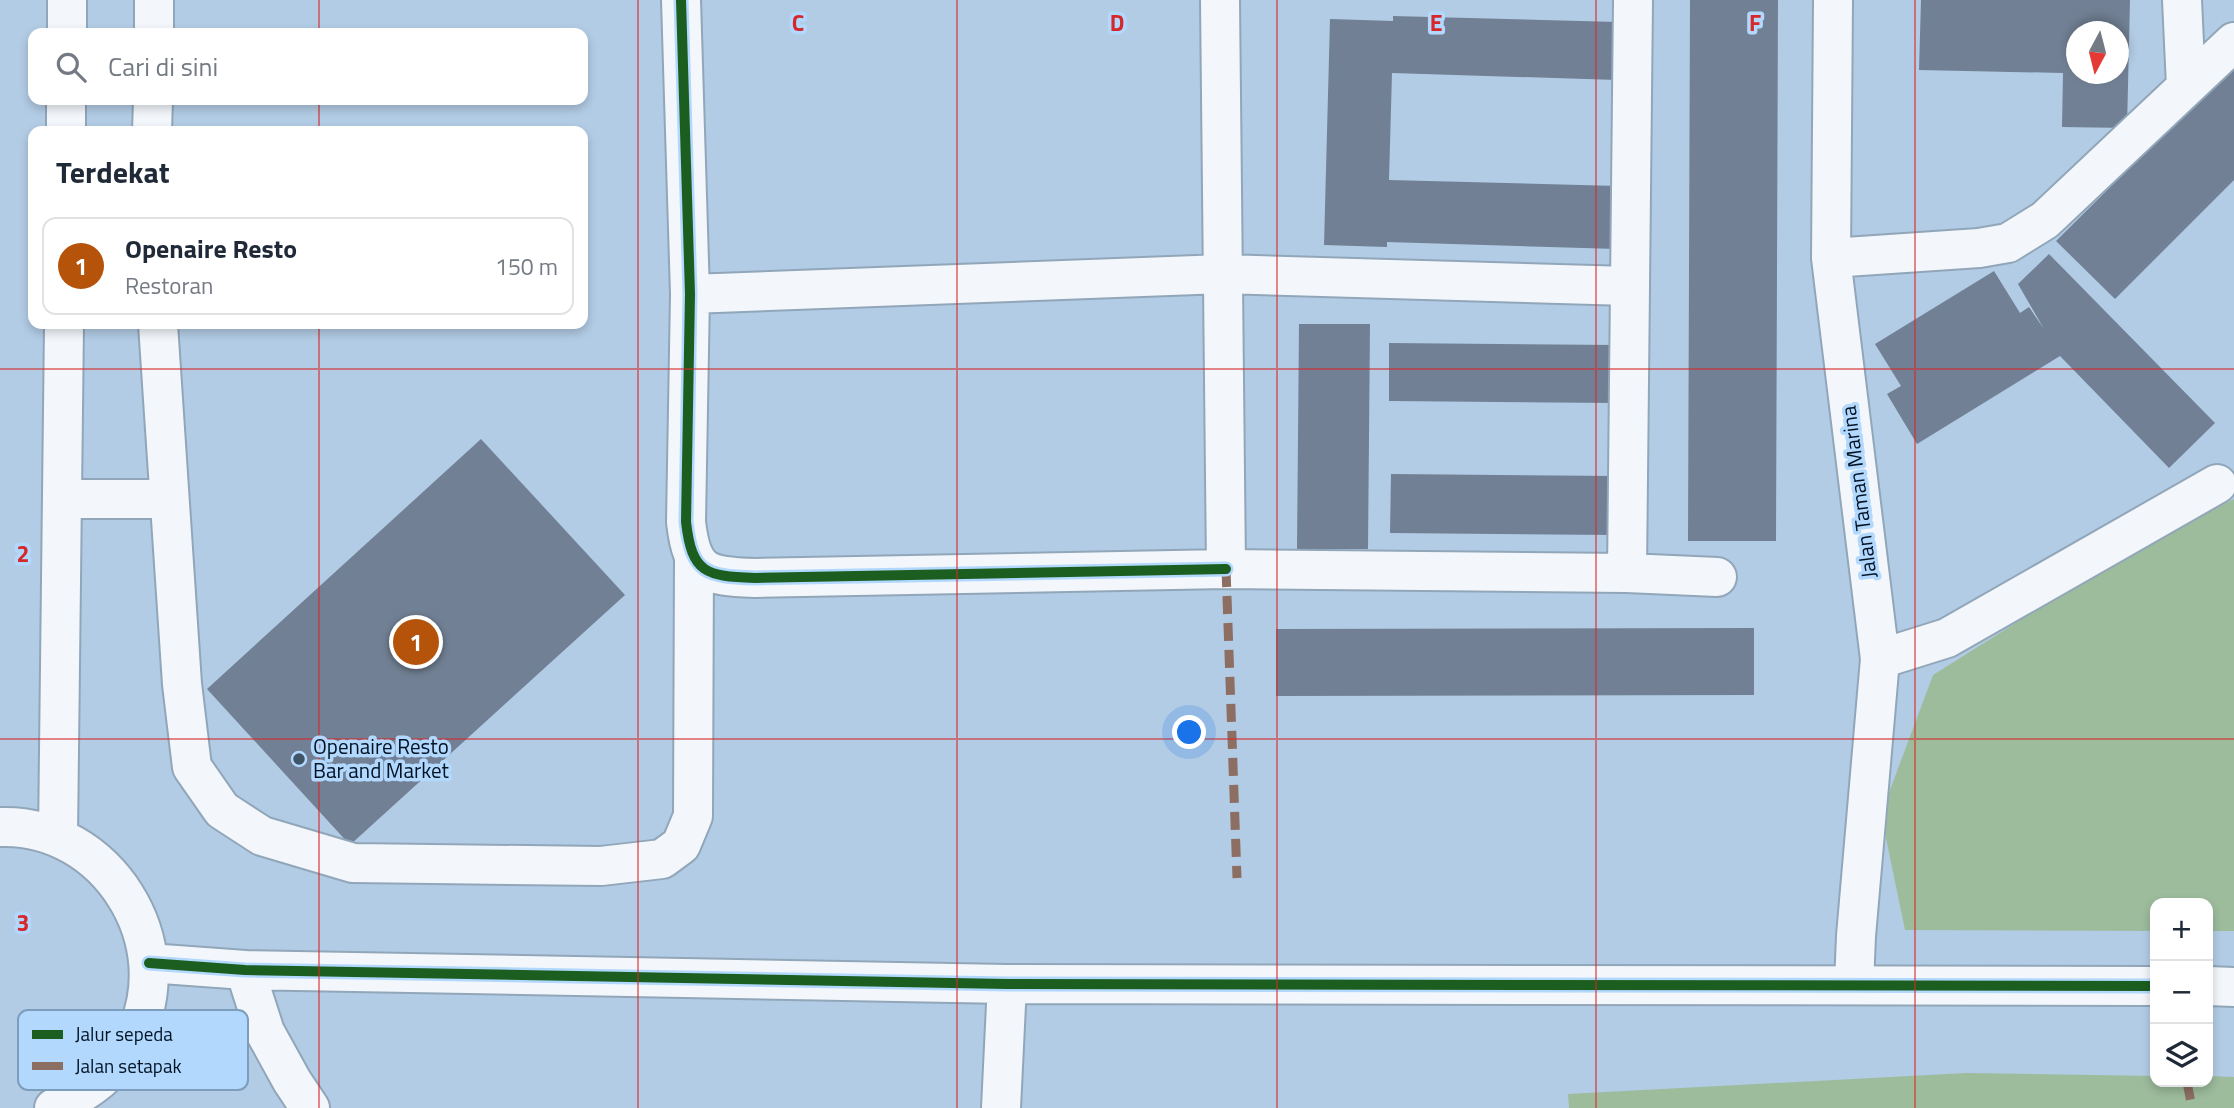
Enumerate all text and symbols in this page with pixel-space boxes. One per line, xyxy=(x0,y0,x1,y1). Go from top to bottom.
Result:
text: C xyxy=(792,5,804,40)
text: D xyxy=(1110,5,1124,40)
text: E xyxy=(1430,5,1442,40)
text: F xyxy=(1749,5,1761,40)
north arrow xyxy=(2066,21,2129,84)
search box xyxy=(28,28,588,105)
text: Cari di sini xyxy=(108,47,218,86)
icon: search xyxy=(52,48,90,86)
text: Terdekat xyxy=(56,149,170,195)
text: Openaire Resto xyxy=(125,229,297,268)
text: 1 xyxy=(75,249,87,284)
text: 150 m xyxy=(495,249,558,284)
text: Restoran xyxy=(125,268,213,303)
street label: Jalan Taman Marina xyxy=(1832,404,1884,580)
text: 2 xyxy=(17,536,29,571)
pin: 1 xyxy=(393,616,439,668)
your location xyxy=(1172,715,1206,749)
place label: Openaire Resto Bar and Market xyxy=(313,730,450,786)
marker: Openaire Resto Bar and Market xyxy=(291,751,307,767)
map controls xyxy=(2150,898,2213,1087)
button: + xyxy=(2150,898,2213,961)
text: 3 xyxy=(17,905,29,940)
button: − xyxy=(2150,961,2213,1024)
legend xyxy=(18,1010,248,1090)
text: Jalur sepeda xyxy=(75,1019,173,1048)
button: layers xyxy=(2150,1024,2213,1087)
text: Jalan setapak xyxy=(75,1051,182,1080)

